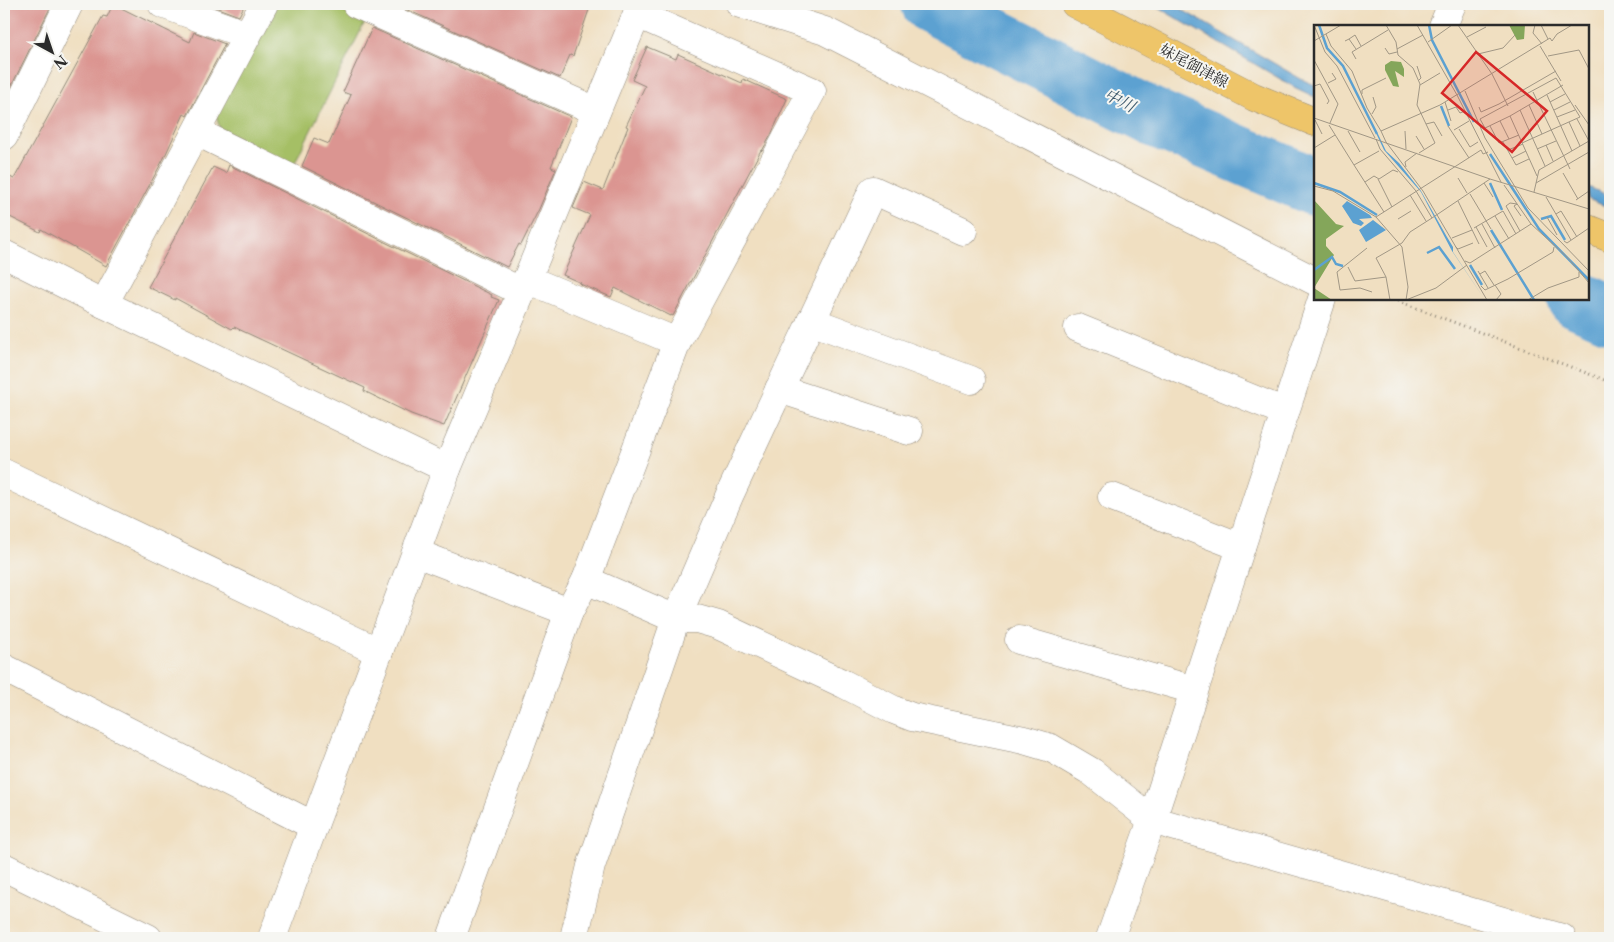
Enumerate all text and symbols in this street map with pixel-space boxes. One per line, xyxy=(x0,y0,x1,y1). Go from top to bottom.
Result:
inset map xyxy=(1314,25,1589,300)
north arrow xyxy=(28,28,78,78)
street label: 妹尾御津線 xyxy=(1157,40,1232,92)
text: N xyxy=(50,51,71,73)
water label: 中川 xyxy=(1101,84,1141,117)

